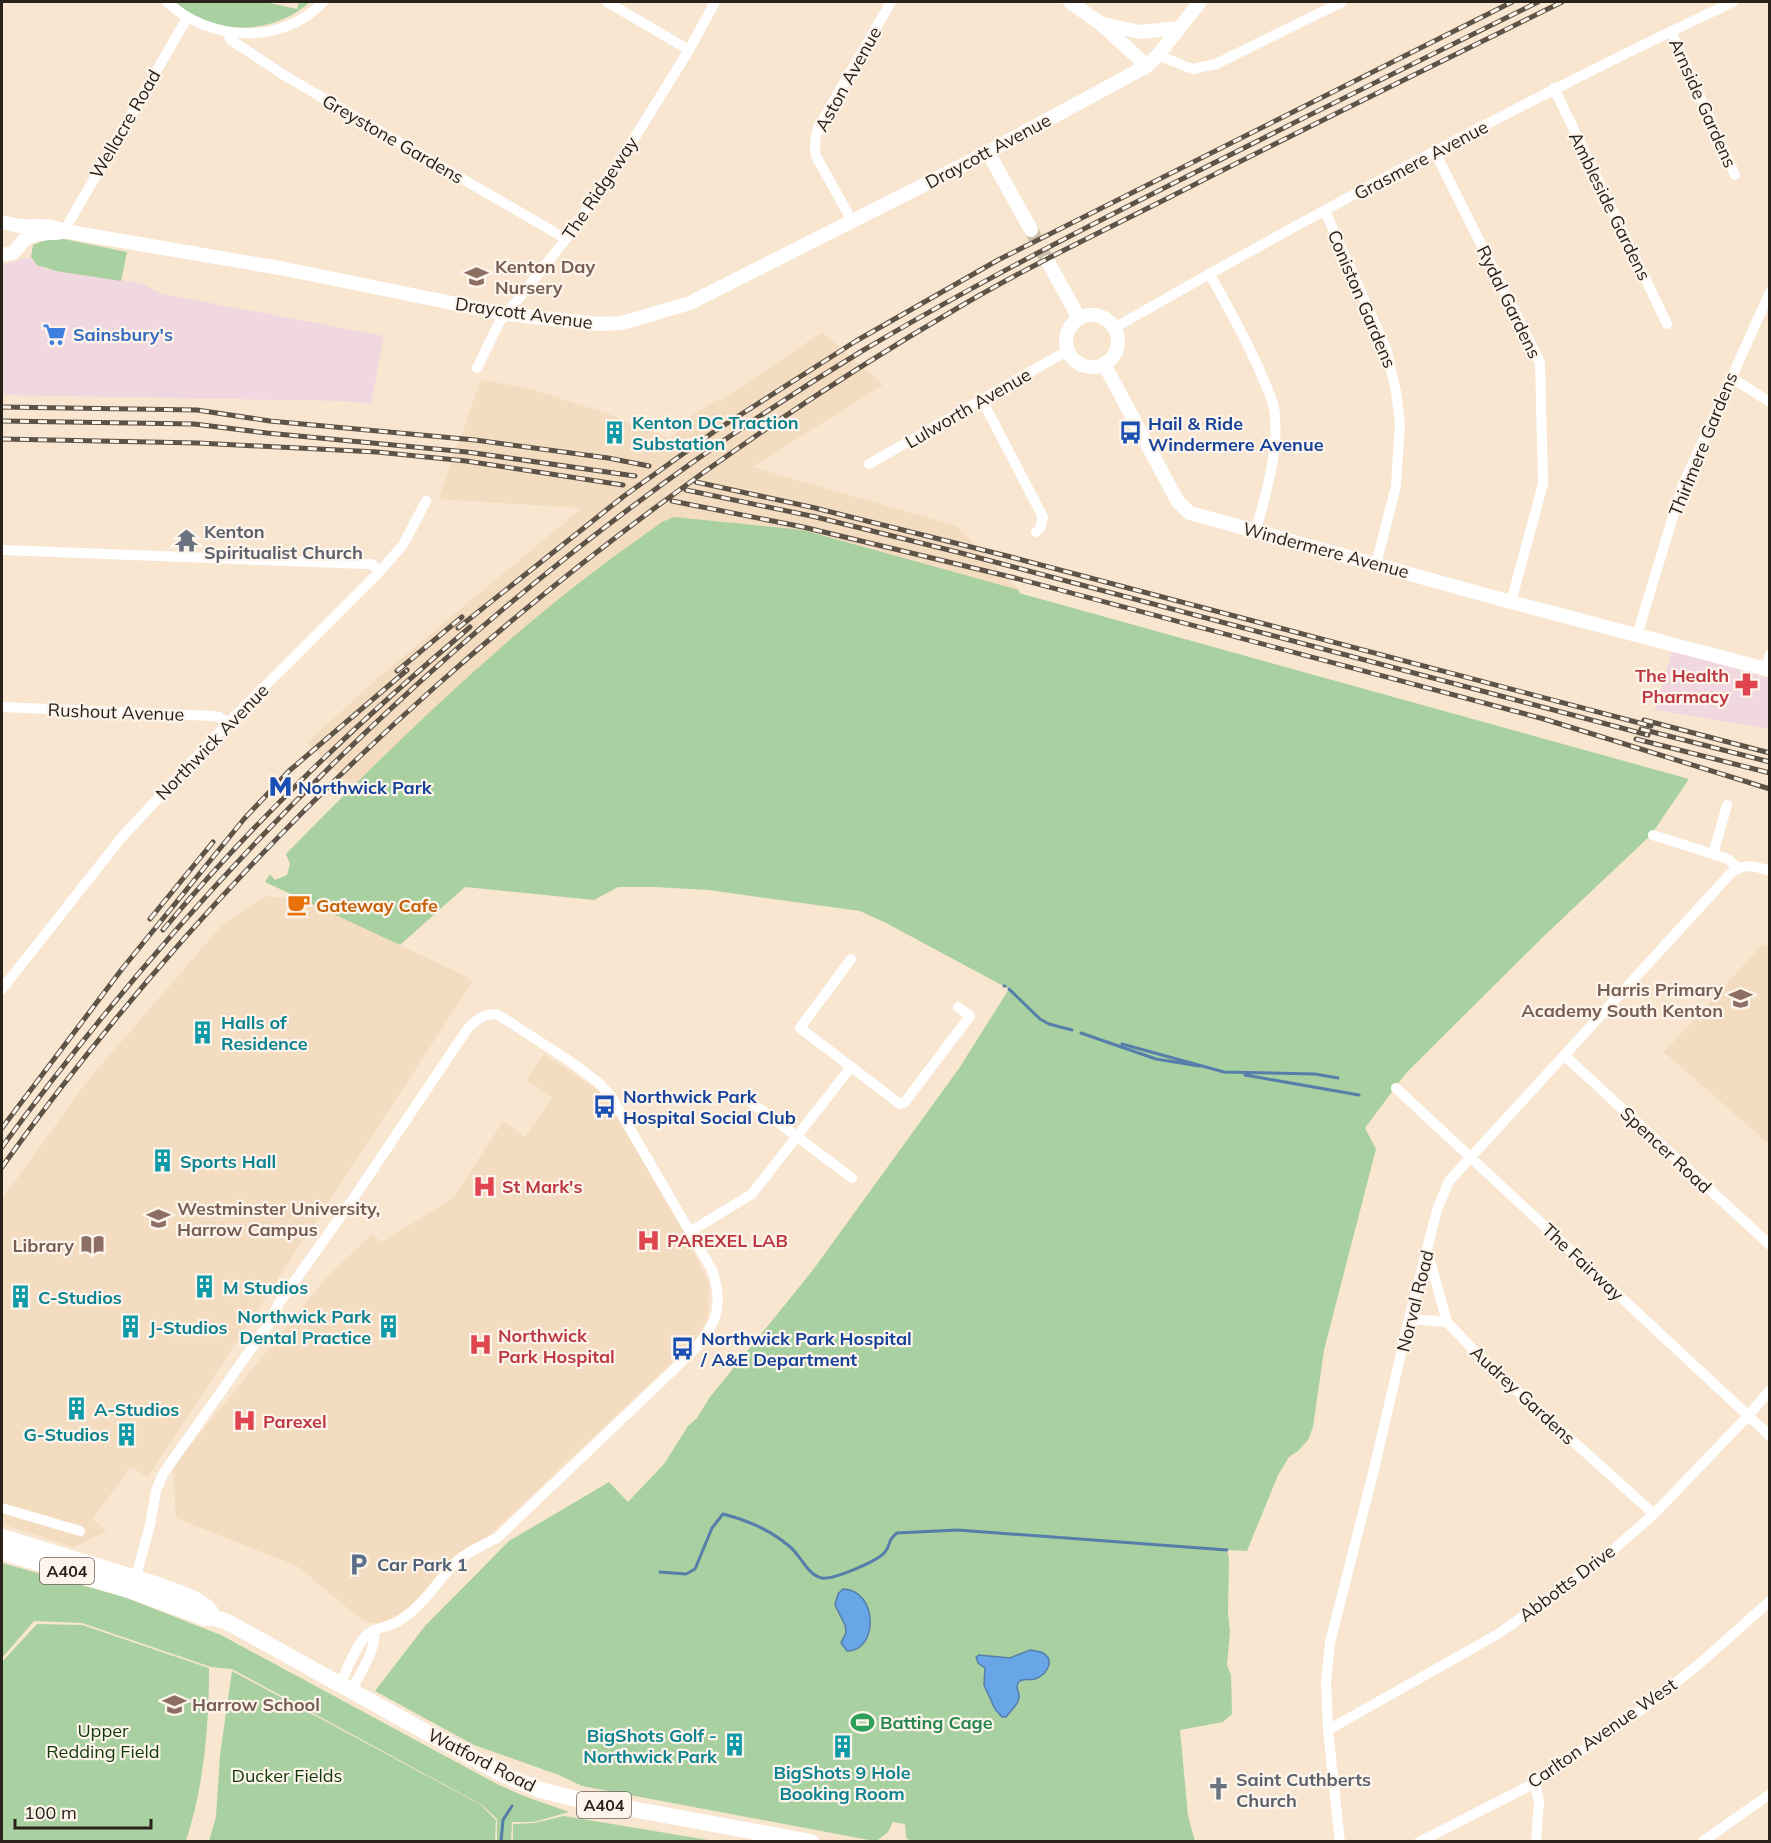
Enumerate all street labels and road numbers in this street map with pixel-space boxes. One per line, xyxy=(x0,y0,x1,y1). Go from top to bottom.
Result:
street label: Aston Avenue xyxy=(810,23,886,135)
street label: Arnside Gardens xyxy=(1664,35,1742,171)
street label: Wellacre Road xyxy=(85,65,165,183)
street label: Greystone Gardens xyxy=(318,89,468,189)
street label: Draycott Avenue xyxy=(921,108,1055,194)
street label: Grasmere Avenue xyxy=(1350,115,1492,205)
street label: Ambleside Gardens xyxy=(1564,128,1656,284)
street label: The Ridgeway xyxy=(557,132,643,244)
street label: Coniston Gardens xyxy=(1323,226,1401,372)
street label: Rydal Gardens xyxy=(1472,242,1546,362)
street label: Draycott Avenue xyxy=(454,292,594,334)
street label: Lulworth Avenue xyxy=(901,363,1035,453)
street label: Thirlmere Gardens xyxy=(1664,368,1742,519)
street label: Windermere Avenue xyxy=(1240,517,1412,583)
street label: Northwick Avenue xyxy=(151,679,273,805)
street label: Rushout Avenue xyxy=(47,698,185,726)
street label: Spencer Road xyxy=(1616,1102,1716,1198)
street label: The Fairway xyxy=(1537,1218,1629,1306)
street label: Norval Road xyxy=(1391,1248,1439,1354)
street label: Audrey Gardens xyxy=(1466,1340,1580,1450)
street label: Abbotts Drive xyxy=(1514,1539,1620,1627)
road number: A404 xyxy=(40,1558,94,1584)
street label: Carlton Avenue West xyxy=(1523,1673,1681,1793)
street label: Watford Road xyxy=(424,1723,540,1797)
road number: A404 xyxy=(577,1792,631,1818)

